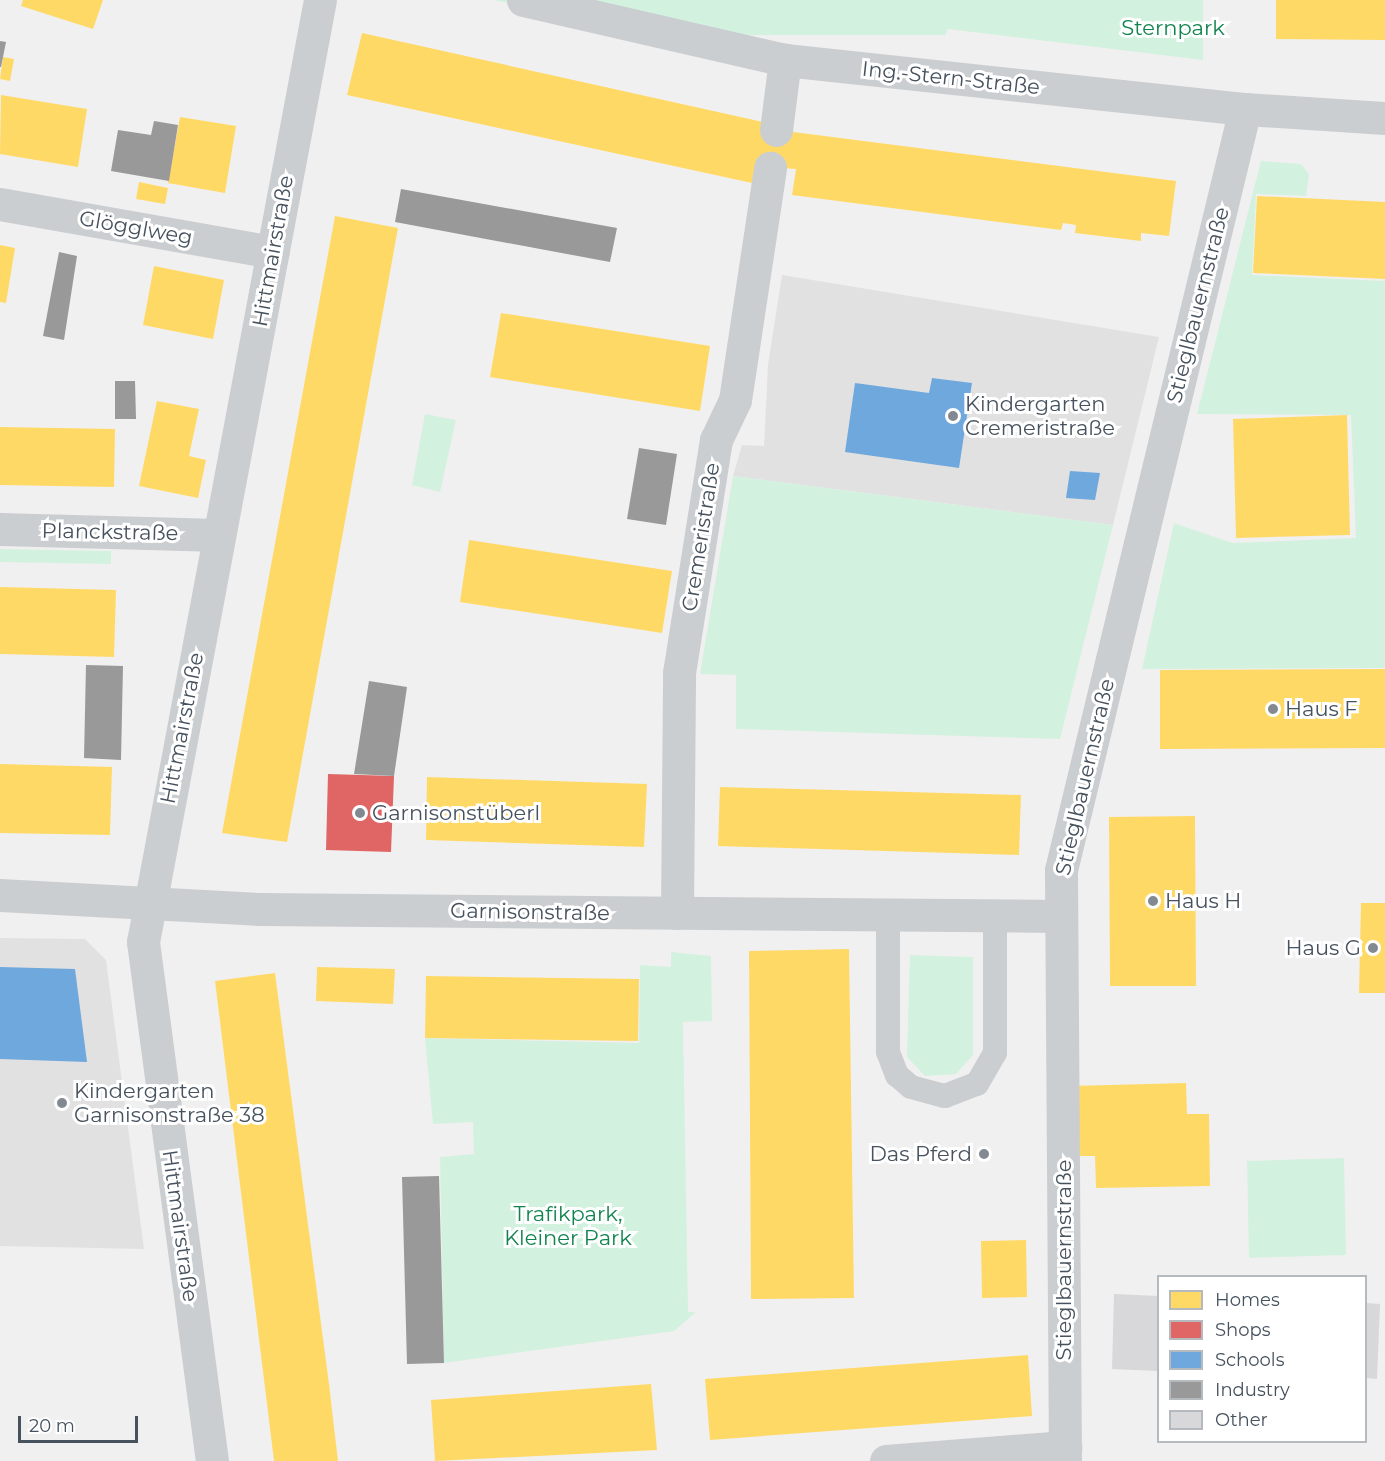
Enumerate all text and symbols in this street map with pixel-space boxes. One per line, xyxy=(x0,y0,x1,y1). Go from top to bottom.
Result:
park label: Sternpark xyxy=(1121,15,1225,41)
street label: Ing.-Stern-Straße xyxy=(861,56,1041,100)
street label: Hittmairstraße xyxy=(247,173,299,329)
street label: Stieglbauernstraße xyxy=(1161,204,1235,406)
street label: Glögglweg xyxy=(77,206,195,250)
place label: Kindergarten Cremeristraße xyxy=(965,391,1115,441)
marker: Kindergarten Cremeristraße xyxy=(946,409,960,423)
street label: Cremeristraße xyxy=(677,461,725,613)
street label: Planckstraße xyxy=(41,518,179,546)
street label: Hittmairstraße xyxy=(155,650,209,806)
street label: Stieglbauernstraße xyxy=(1050,676,1120,878)
place label: Haus F xyxy=(1285,696,1358,722)
marker: Haus F xyxy=(1266,702,1280,716)
place label: Garnisonstüberl xyxy=(372,800,540,826)
marker: Garnisonstüberl xyxy=(353,806,367,820)
place label: Haus H xyxy=(1165,888,1241,914)
marker: Haus H xyxy=(1146,894,1160,908)
street label: Garnisonstraße xyxy=(450,898,610,926)
place label: Haus G xyxy=(1285,935,1361,961)
marker: Haus G xyxy=(1366,941,1380,955)
place label: Kindergarten Garnisonstraße 38 xyxy=(74,1078,265,1128)
marker: Kindergarten Garnisonstraße 38 xyxy=(55,1096,69,1110)
place label: Das Pferd xyxy=(869,1141,972,1167)
marker: Das Pferd xyxy=(977,1147,991,1161)
street label: Hittmairstraße xyxy=(157,1148,203,1304)
street label: Stieglbauernstraße xyxy=(1051,1159,1077,1361)
park label: Trafikpark, Kleiner Park xyxy=(504,1201,632,1251)
legend xyxy=(1157,1275,1367,1443)
text: Homes xyxy=(1215,1289,1280,1311)
text: Shops xyxy=(1215,1319,1271,1341)
text: Schools xyxy=(1215,1349,1284,1371)
text: Industry xyxy=(1215,1379,1290,1401)
scale bar xyxy=(21,1404,141,1442)
text: Other xyxy=(1215,1409,1268,1431)
text: 20 m xyxy=(29,1415,75,1437)

